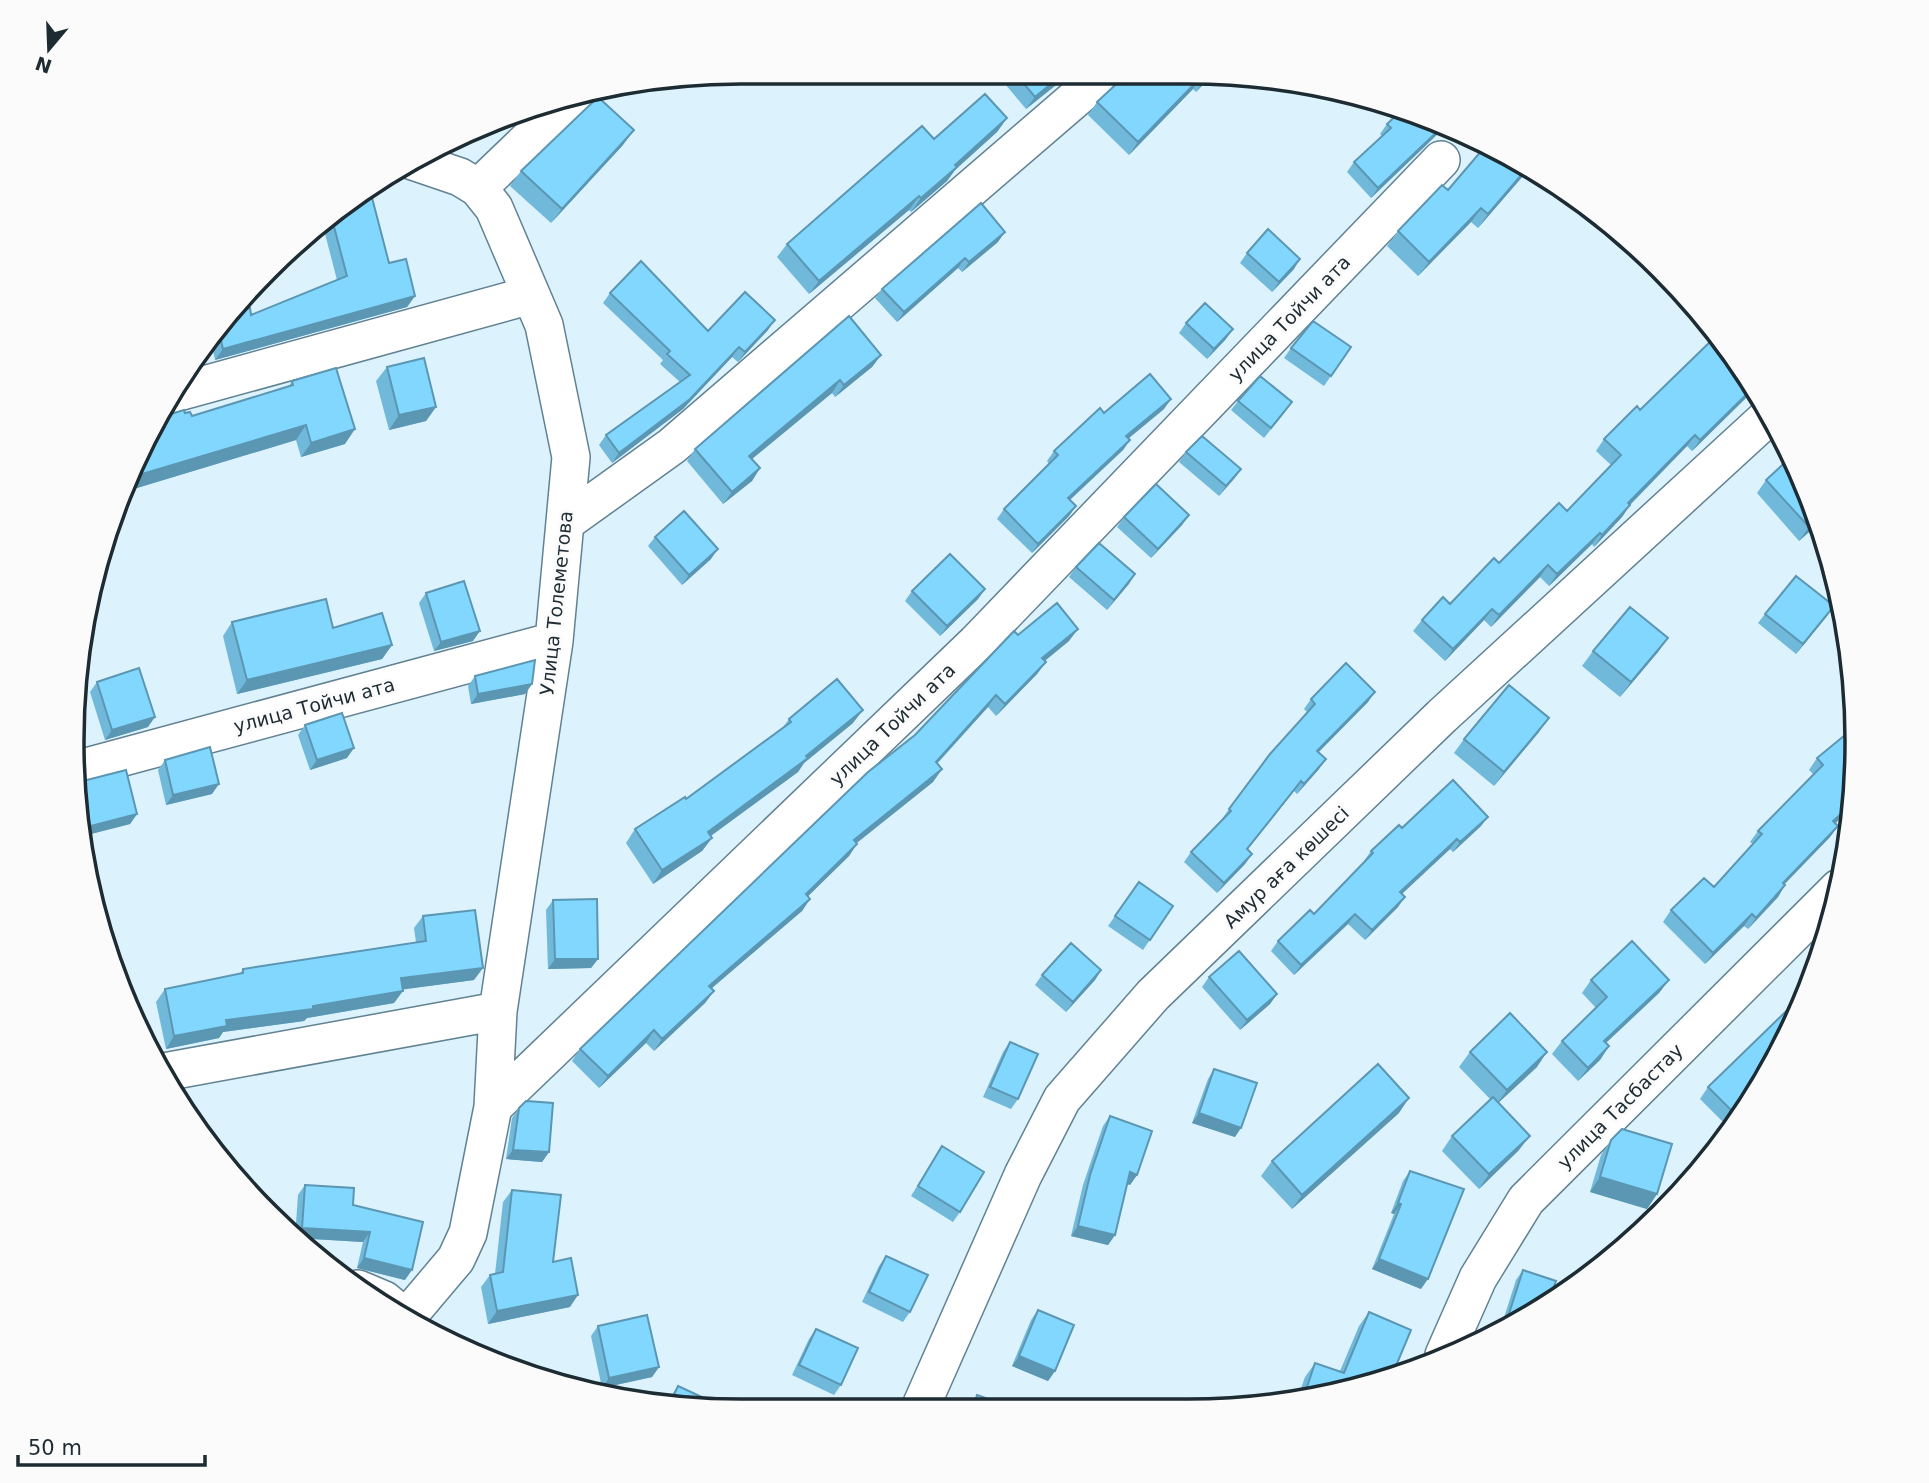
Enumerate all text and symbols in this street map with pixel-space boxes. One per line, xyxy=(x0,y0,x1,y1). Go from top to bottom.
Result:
north arrow xyxy=(14,14,84,84)
text: N xyxy=(32,52,55,78)
street label: улица Тойчи ата xyxy=(1223,251,1355,385)
street label: Улица Толеметова xyxy=(535,510,577,696)
street label: улица Тойчи ата xyxy=(825,658,959,790)
street label: улица Тойчи ата xyxy=(231,673,397,737)
street label: Амур аға көшесі xyxy=(1219,802,1353,932)
street label: улица Тасбастау xyxy=(1553,1039,1687,1173)
scale bar xyxy=(18,1424,205,1468)
text: 50 m xyxy=(28,1436,82,1460)

